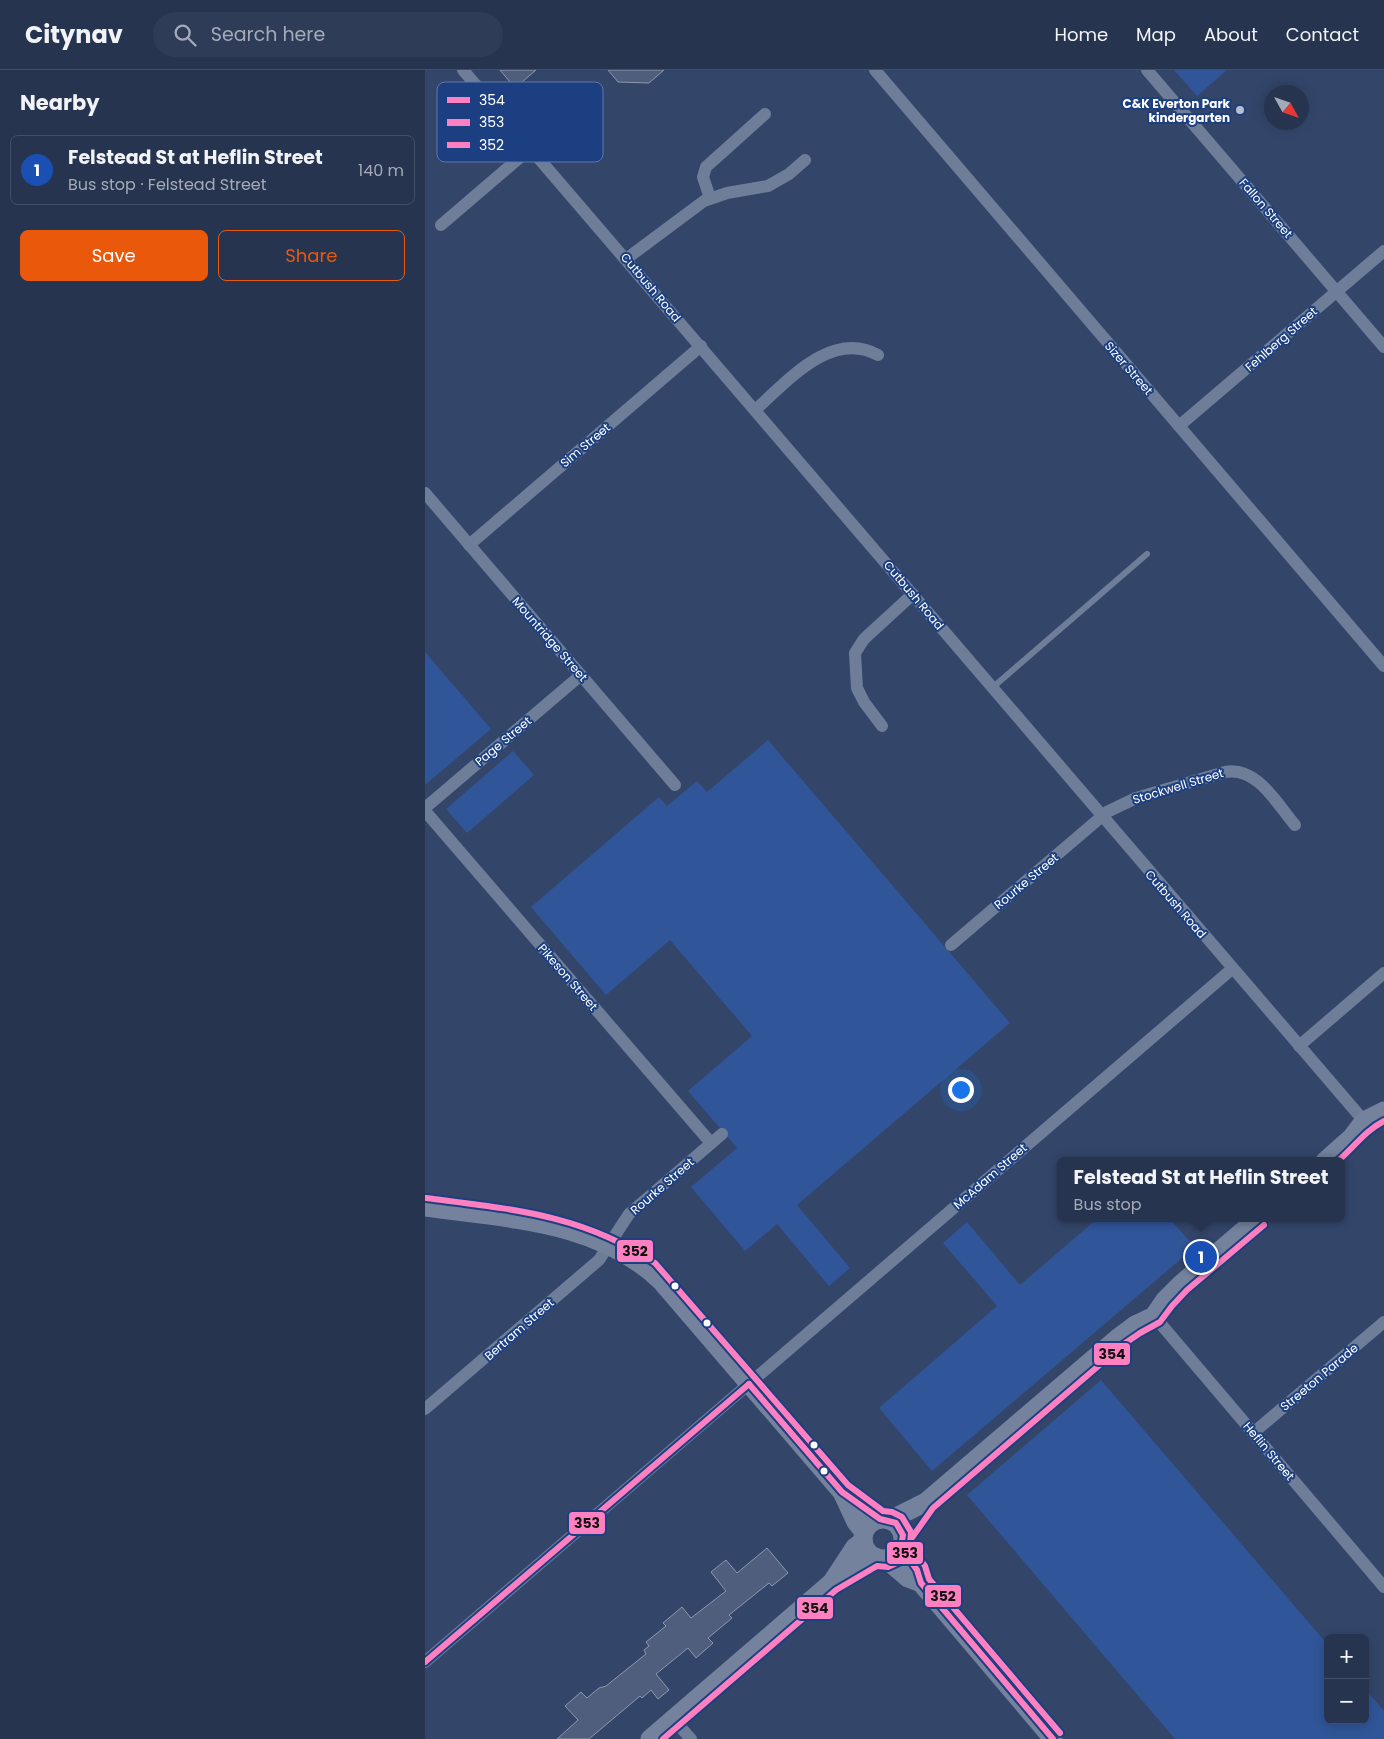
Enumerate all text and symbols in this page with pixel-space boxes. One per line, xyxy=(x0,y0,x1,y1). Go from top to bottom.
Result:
search box xyxy=(153,12,503,57)
text: Citynav xyxy=(25,18,123,51)
icon: search xyxy=(171,21,199,49)
text: Search here xyxy=(211,21,325,48)
text: Home xyxy=(1054,22,1108,47)
text: Map xyxy=(1136,22,1176,47)
text: About xyxy=(1204,22,1258,47)
text: Contact xyxy=(1286,22,1359,47)
legend xyxy=(437,82,603,162)
north arrow xyxy=(1264,85,1309,130)
text: Nearby xyxy=(20,88,100,117)
text: 354 xyxy=(479,90,505,110)
place label: C&K Everton Park kindergarten xyxy=(1123,95,1231,126)
marker: C&K Everton Park kindergarten xyxy=(1234,104,1246,116)
text: 353 xyxy=(479,112,504,132)
text: 352 xyxy=(479,135,504,155)
text: Felstead St at Heflin Street xyxy=(68,144,323,171)
text: 1 xyxy=(34,159,40,182)
text: 140 m xyxy=(358,159,404,182)
text: Bus stop · Felstead Street xyxy=(68,173,267,196)
street label: Fallon Street xyxy=(1235,175,1297,241)
button: Save xyxy=(20,230,208,281)
button: Share xyxy=(218,230,405,281)
street label: Cutbush Road xyxy=(617,249,685,325)
street label: Fehlberg Street xyxy=(1241,303,1321,375)
street label: Sizer Street xyxy=(1101,338,1157,398)
street label: Sim Street xyxy=(556,419,614,471)
street label: Cutbush Road xyxy=(880,557,948,633)
street label: Mountridge Street xyxy=(508,593,592,685)
street label: Page Street xyxy=(471,712,535,770)
street label: Stockwell Street xyxy=(1131,764,1225,808)
street label: Rourke Street xyxy=(990,849,1062,913)
street label: Cutbush Road xyxy=(1142,866,1210,942)
street label: Pikeson Street xyxy=(534,940,602,1014)
your location xyxy=(948,1077,974,1103)
street label: McAdam Street xyxy=(949,1139,1031,1213)
street label: Rourke Street xyxy=(627,1154,697,1218)
popup xyxy=(1057,1157,1345,1222)
text: Felstead St at Heflin Street xyxy=(1074,1164,1328,1191)
text: Bus stop xyxy=(1074,1193,1142,1216)
pin: 1 xyxy=(1185,1238,1217,1276)
line badge: 352 xyxy=(616,1239,654,1263)
text: 352 xyxy=(622,1241,648,1261)
unlabelled marker xyxy=(670,1281,680,1291)
street label: Bertram Street xyxy=(481,1294,557,1364)
unlabelled marker xyxy=(702,1318,712,1328)
street label: Streeton Parade xyxy=(1276,1339,1362,1415)
line badge: 354 xyxy=(1093,1342,1131,1366)
text: 354 xyxy=(1098,1344,1126,1364)
street label: Heflin Street xyxy=(1239,1418,1299,1484)
unlabelled marker xyxy=(809,1440,819,1450)
unlabelled marker xyxy=(819,1466,829,1476)
line badge: 353 xyxy=(568,1511,606,1535)
text: 353 xyxy=(574,1513,600,1533)
line badge: 353 xyxy=(886,1541,924,1565)
text: 353 xyxy=(892,1543,918,1563)
line badge: 352 xyxy=(924,1584,962,1608)
text: 352 xyxy=(930,1586,956,1606)
line badge: 354 xyxy=(796,1596,834,1620)
text: 354 xyxy=(801,1598,829,1618)
map controls xyxy=(1324,1634,1369,1724)
button: + xyxy=(1324,1634,1369,1679)
button: − xyxy=(1324,1679,1369,1724)

